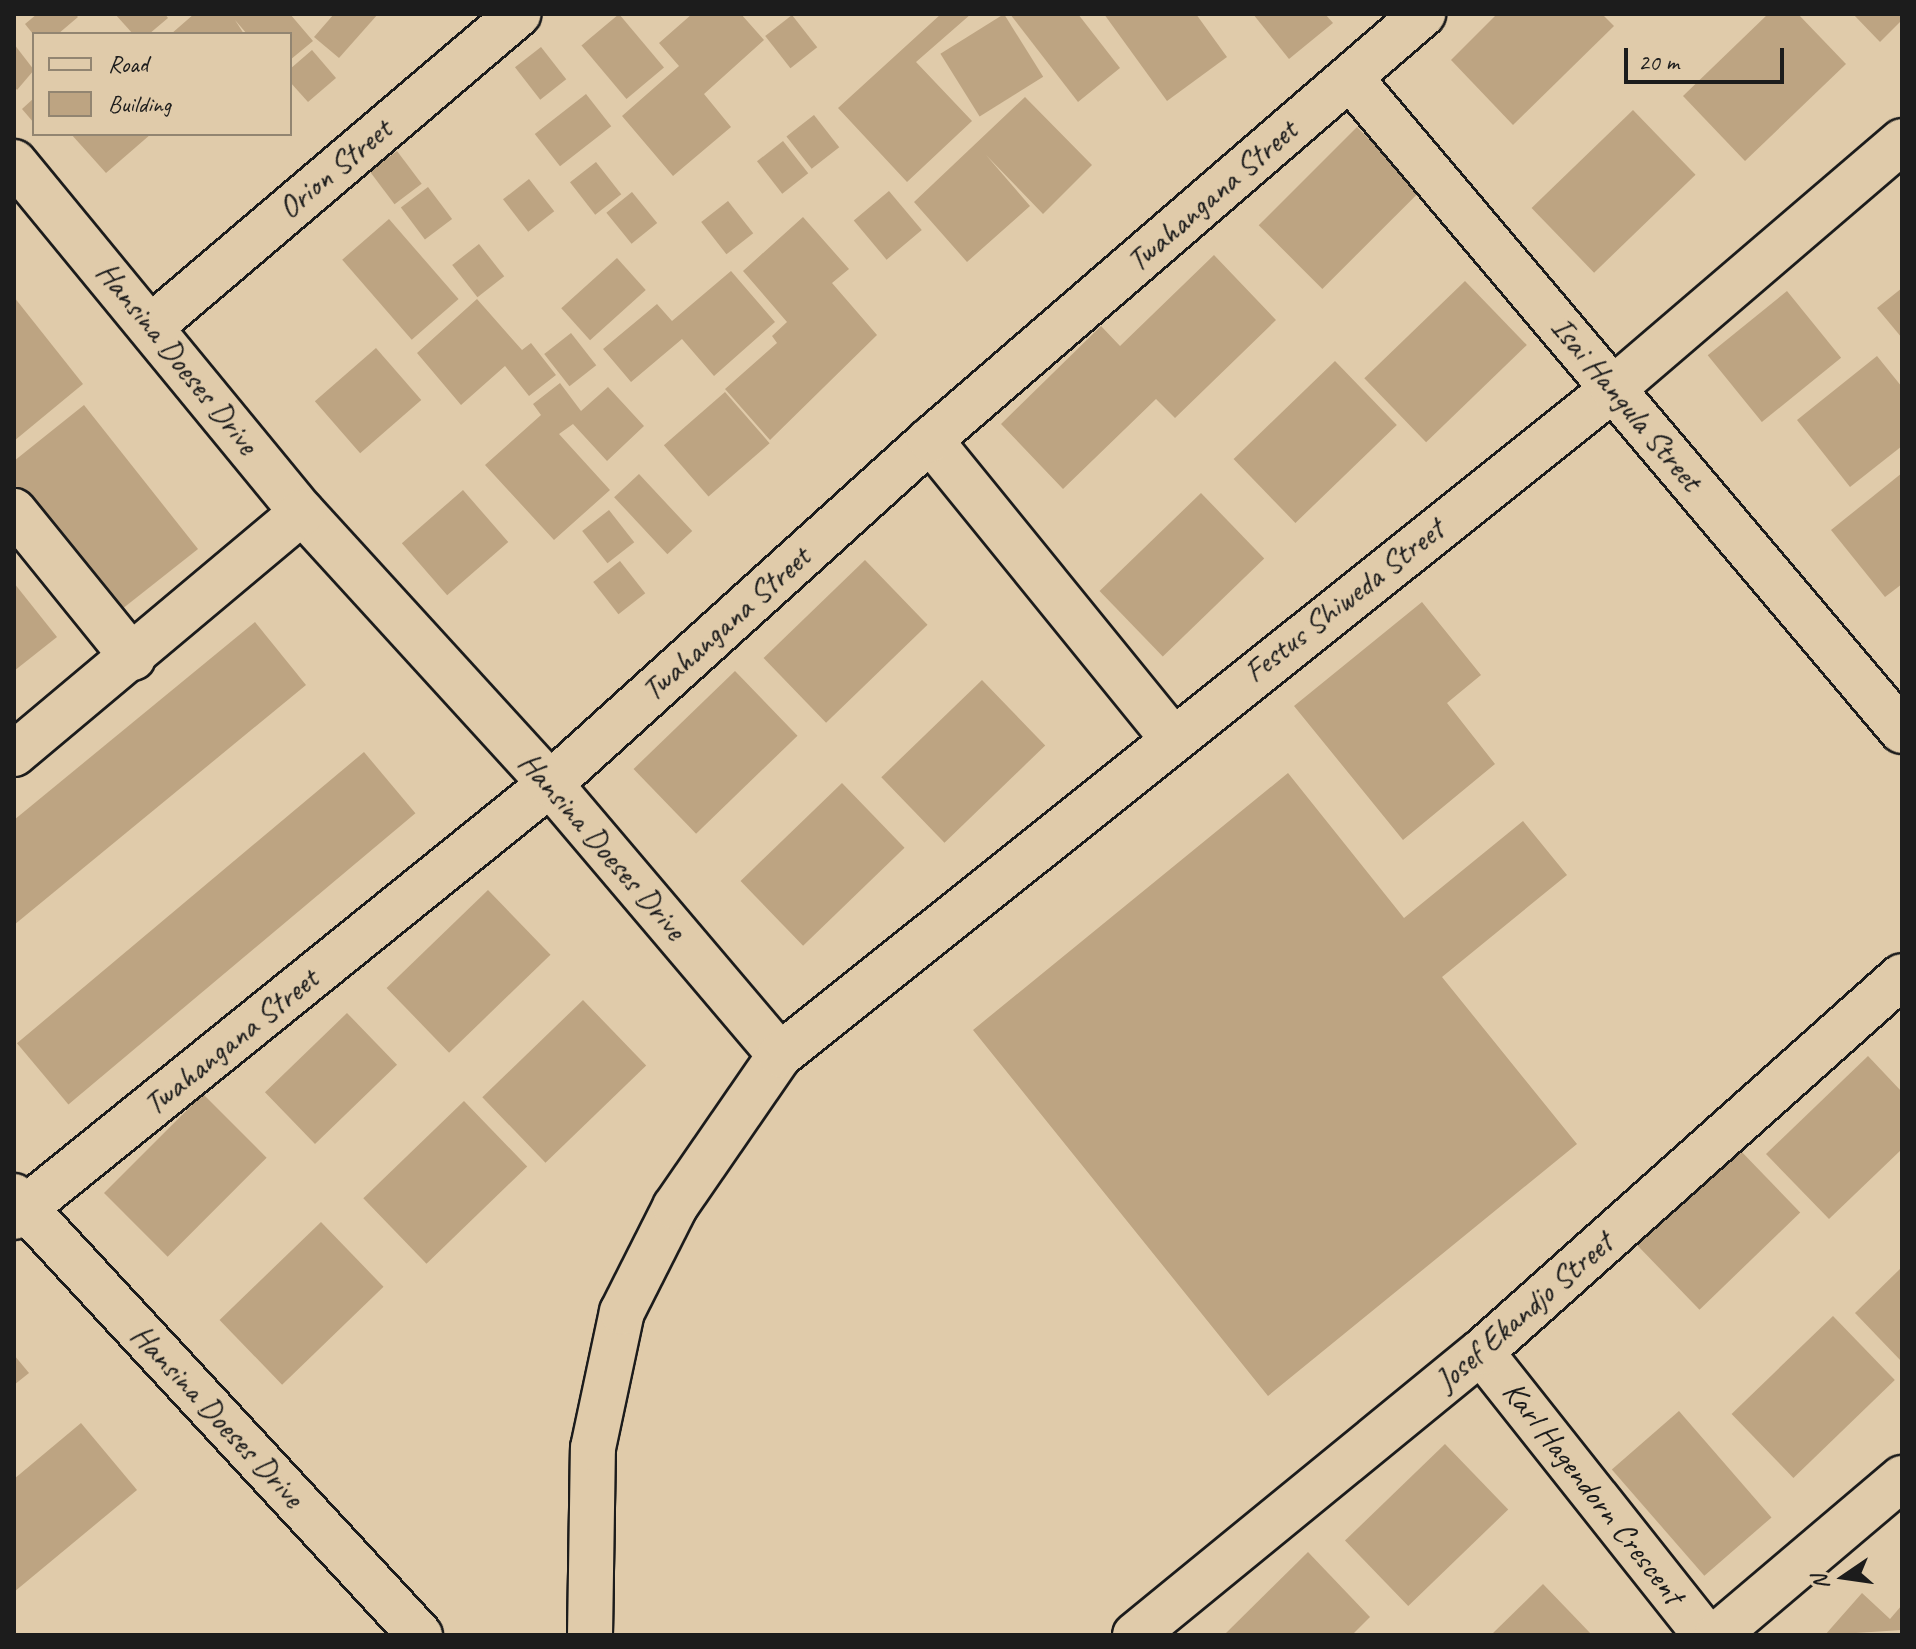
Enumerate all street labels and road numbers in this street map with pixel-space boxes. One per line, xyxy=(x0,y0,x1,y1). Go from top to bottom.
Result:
street label: Orion Street xyxy=(270,110,400,228)
street label: Twahangana Street xyxy=(1119,111,1305,281)
street label: Hansina Doeses Drive xyxy=(88,254,266,462)
street label: Isai Hangula Street xyxy=(1542,309,1710,499)
street label: Festus Shiweda Street xyxy=(1236,511,1452,691)
street label: Twahangana Street xyxy=(634,538,818,710)
street label: Hansina Doeses Drive xyxy=(510,744,694,948)
street label: Twahangana Street xyxy=(136,960,326,1124)
street label: Josef Ekandjo Street xyxy=(1427,1224,1621,1400)
street label: Hansina Doeses Drive xyxy=(122,1316,312,1516)
street label: Karl Hagendorn Crescent xyxy=(1493,1373,1693,1613)

